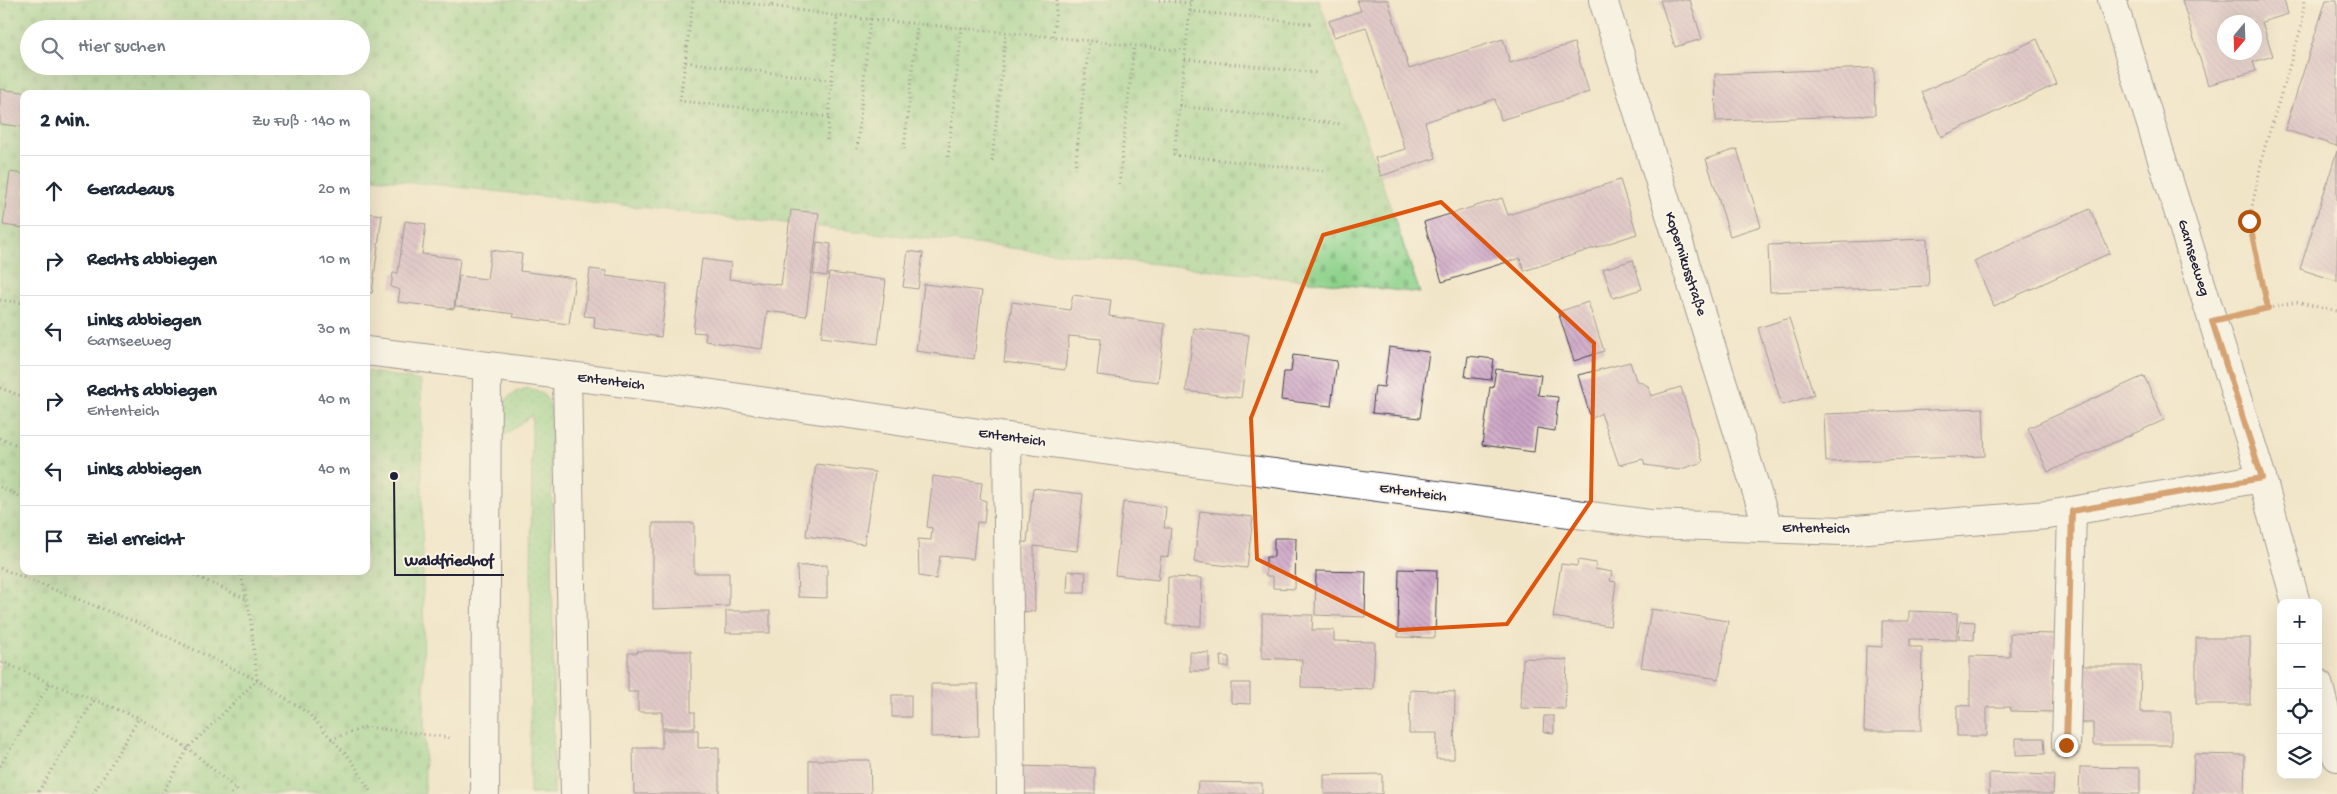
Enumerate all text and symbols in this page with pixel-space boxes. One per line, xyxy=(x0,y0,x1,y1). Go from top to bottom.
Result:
north arrow xyxy=(2217,15,2262,60)
search box xyxy=(20,20,370,75)
icon: search xyxy=(38,34,66,62)
text: Hier suchen xyxy=(78,36,165,59)
text: 2 Min. xyxy=(40,110,91,135)
text: Zu Fuß · 140 m xyxy=(252,113,350,132)
icon: ahead xyxy=(40,177,68,205)
text: Geradeaus xyxy=(87,179,173,202)
text: 20 m xyxy=(318,181,350,200)
street label: Kopernikusstraße xyxy=(1660,210,1710,318)
route start xyxy=(2238,210,2261,233)
street label: Garnseeweg xyxy=(2173,218,2213,298)
icon: right xyxy=(40,247,68,275)
text: Rechts abbiegen xyxy=(87,249,217,272)
text: 10 m xyxy=(319,251,350,270)
text: Links abbiegen xyxy=(87,310,201,333)
icon: left xyxy=(40,317,68,345)
text: 30 m xyxy=(317,321,350,340)
text: Garnseeweg xyxy=(87,333,171,352)
street label: Ententeich xyxy=(576,369,646,395)
text: Rechts abbiegen xyxy=(87,380,217,403)
icon: right xyxy=(40,387,68,415)
text: 40 m xyxy=(318,391,350,410)
text: Ententeich xyxy=(87,403,159,422)
street label: Ententeich xyxy=(977,424,1047,452)
icon: left xyxy=(40,457,68,485)
text: Links abbiegen xyxy=(87,459,201,482)
text: 40 m xyxy=(318,461,350,480)
street label: Ententeich xyxy=(1378,479,1448,507)
street label: Ententeich xyxy=(1782,519,1850,539)
icon: arrive xyxy=(40,527,68,555)
text: Ziel erreicht xyxy=(87,529,184,552)
callout: Waldfriedhof xyxy=(395,544,504,575)
text: Waldfriedhof xyxy=(404,552,496,572)
map controls xyxy=(2277,599,2322,779)
button: + xyxy=(2277,599,2322,644)
button: − xyxy=(2277,644,2322,689)
button: locate xyxy=(2277,689,2322,734)
route end xyxy=(2055,734,2078,757)
button: layers xyxy=(2277,734,2322,779)

